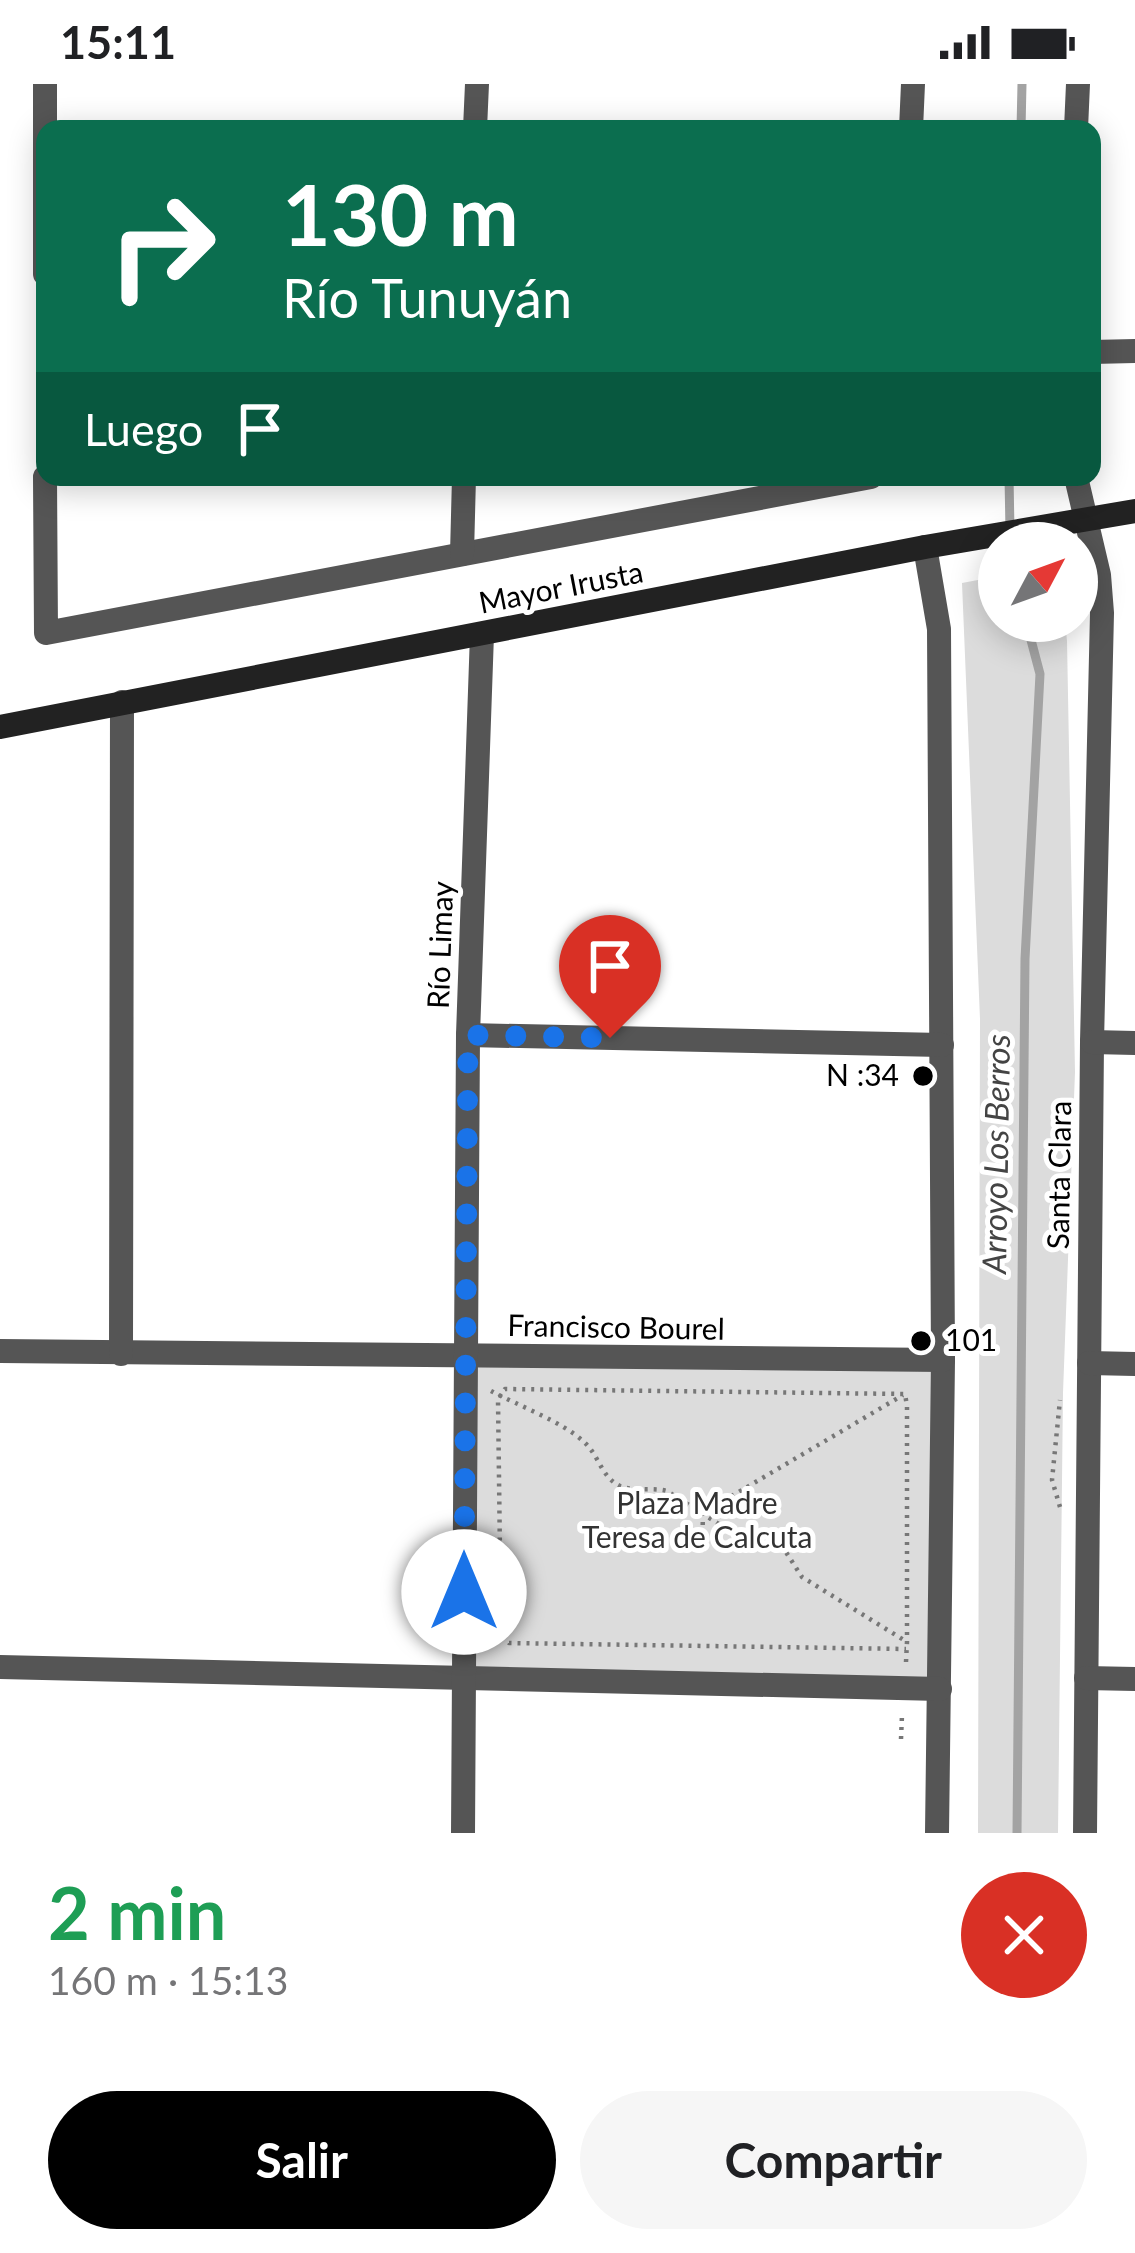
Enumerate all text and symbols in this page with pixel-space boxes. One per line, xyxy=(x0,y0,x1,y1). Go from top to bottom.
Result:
text: 15:11 xyxy=(60,15,176,69)
text: 130 m xyxy=(282,163,519,264)
icon: right xyxy=(84,168,240,324)
text: Río Tunuyán xyxy=(282,265,572,330)
icon: arrive xyxy=(227,396,293,462)
text: Luego xyxy=(84,402,203,456)
north arrow xyxy=(978,522,1098,642)
map controls xyxy=(978,522,1098,642)
street label: Mayor Irusta xyxy=(475,552,646,620)
street label: Río Limay xyxy=(419,880,459,1009)
pin xyxy=(559,915,661,1038)
icon: arrive xyxy=(577,933,643,999)
water label: Arroyo Los Berros xyxy=(973,1034,1017,1276)
place label: N :34 xyxy=(826,1056,899,1092)
marker: N :34 xyxy=(910,1063,936,1089)
street label: Santa Clara xyxy=(1039,1100,1077,1250)
street label: Francisco Bourel xyxy=(507,1306,725,1346)
place label: 101 xyxy=(945,1321,997,1357)
marker: 101 xyxy=(908,1328,934,1354)
park label: Plaza Madre Teresa de Calcuta xyxy=(582,1484,812,1554)
position arrow xyxy=(401,1529,527,1655)
text: 2 min xyxy=(48,1869,226,1955)
button: close xyxy=(961,1872,1087,1998)
text: 160 m · 15:13 xyxy=(48,1957,288,2003)
button: Salir xyxy=(48,2091,556,2229)
button: Compartir xyxy=(580,2091,1087,2229)

